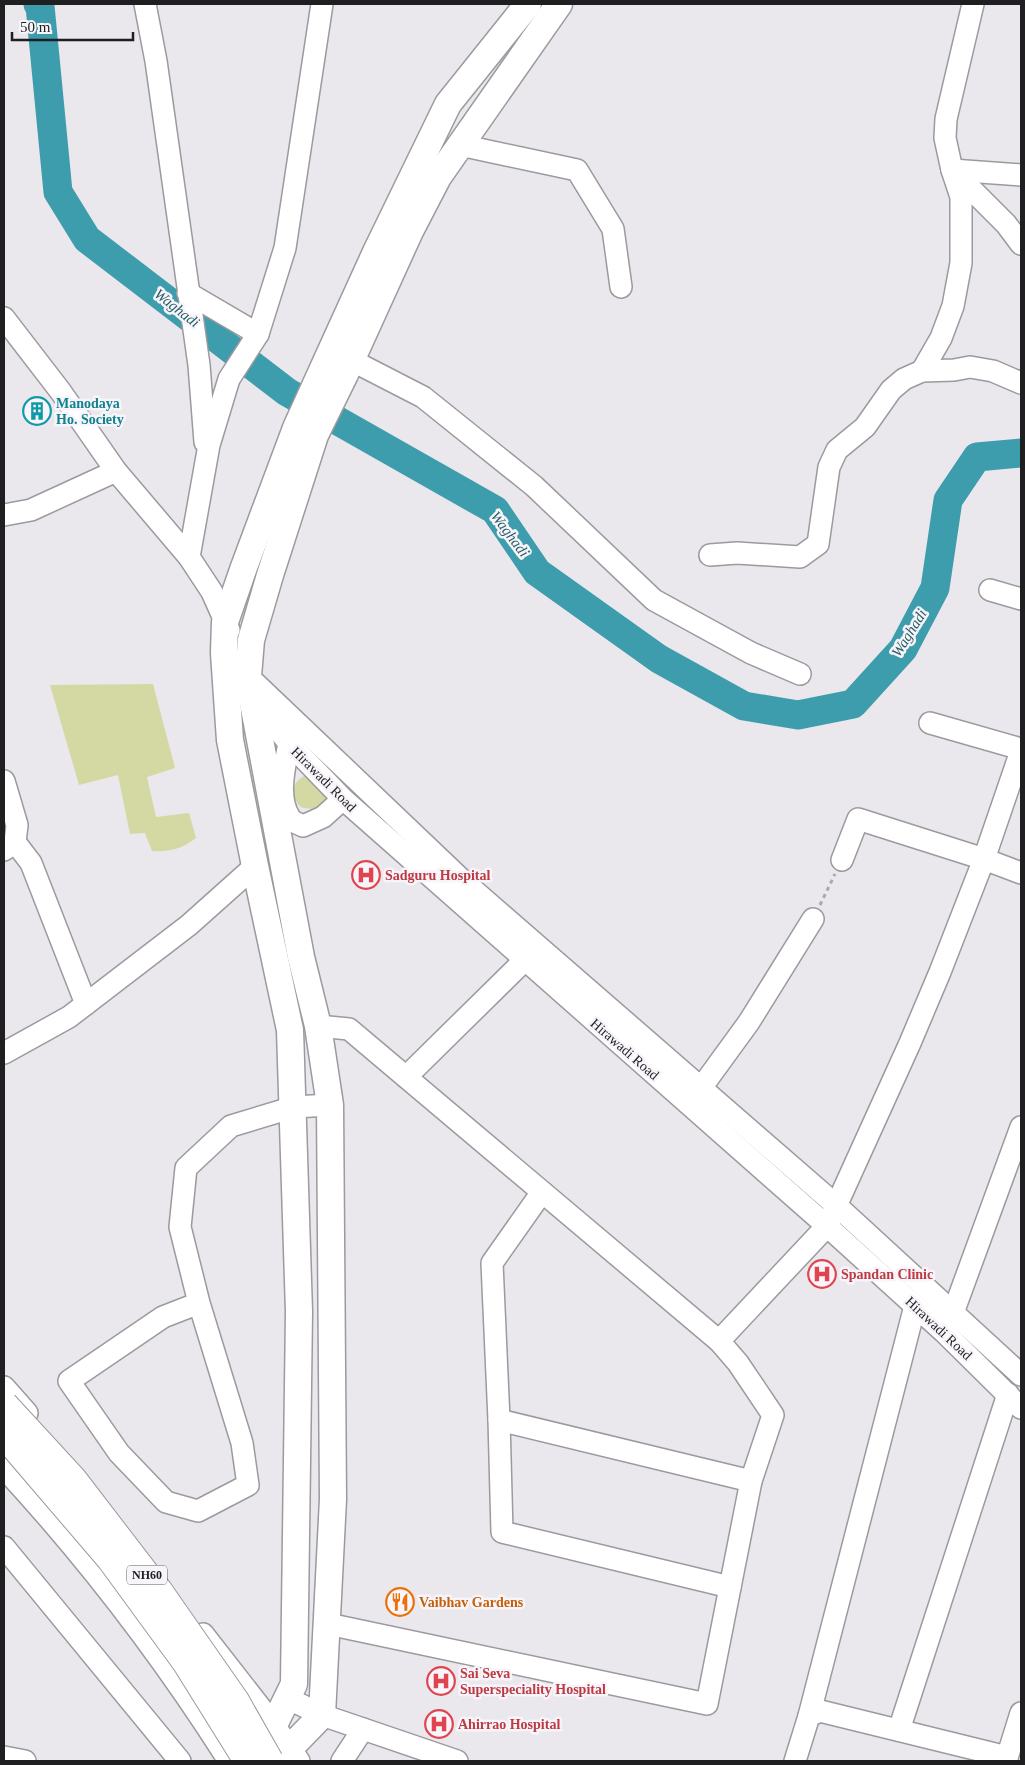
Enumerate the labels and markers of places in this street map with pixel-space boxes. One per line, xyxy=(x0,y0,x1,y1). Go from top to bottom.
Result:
building icon: Manodaya Ho. Society xyxy=(22,396,52,426)
place label: Manodaya Ho. Society xyxy=(56,396,124,427)
hospital icon: Sadguru Hospital xyxy=(351,860,381,890)
place label: Sadguru Hospital xyxy=(385,868,491,883)
hospital icon: Spandan Clinic xyxy=(807,1259,837,1289)
place label: Spandan Clinic xyxy=(841,1267,933,1282)
restaurant icon: Vaibhav Gardens xyxy=(385,1587,415,1617)
place label: Vaibhav Gardens xyxy=(419,1595,524,1610)
hospital icon: Sai Seva Superspeciality Hospital xyxy=(426,1666,456,1696)
place label: Sai Seva Superspeciality Hospital xyxy=(460,1666,606,1697)
hospital icon: Ahirrao Hospital xyxy=(424,1709,454,1739)
place label: Ahirrao Hospital xyxy=(458,1717,560,1732)

